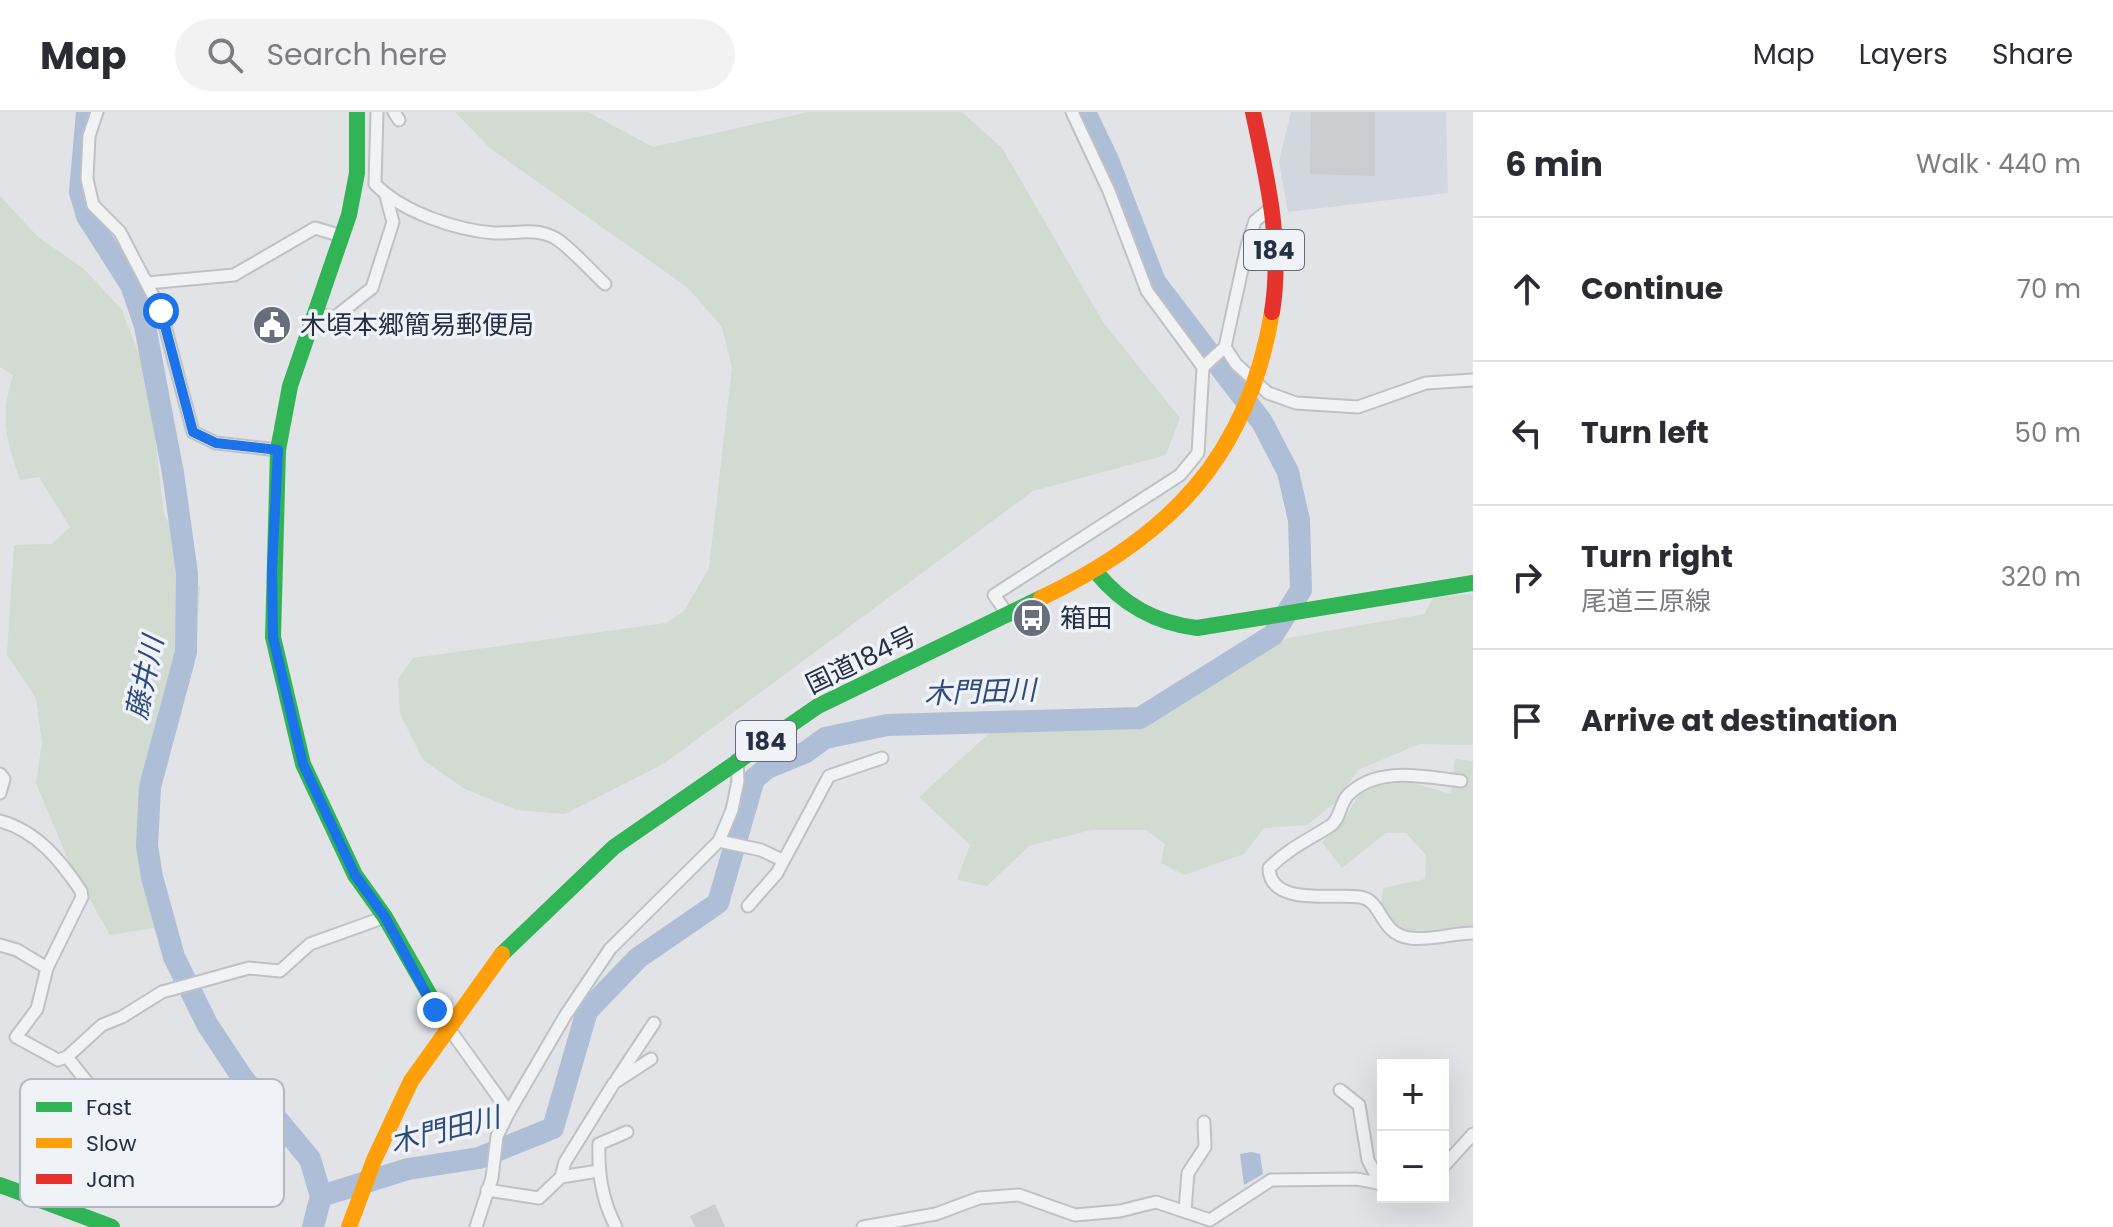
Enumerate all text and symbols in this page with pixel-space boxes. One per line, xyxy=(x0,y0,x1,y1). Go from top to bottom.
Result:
search box xyxy=(175,19,735,91)
text: Map xyxy=(40,29,127,82)
icon: search xyxy=(203,33,247,77)
text: Search here xyxy=(267,33,447,76)
text: Map xyxy=(1753,35,1815,74)
text: Layers xyxy=(1859,35,1948,74)
text: Share xyxy=(1992,35,2073,74)
text: 6 min xyxy=(1505,140,1603,188)
text: Walk · 440 m xyxy=(1916,146,2081,182)
road number: 184 xyxy=(1244,230,1304,270)
icon: ahead xyxy=(1505,267,1549,311)
text: Continue xyxy=(1581,267,1723,310)
text: 70 m xyxy=(2017,271,2081,307)
route start xyxy=(143,293,179,329)
public building icon: 木頃本郷簡易郵便局 xyxy=(251,304,293,346)
place label: 木頃本郷簡易郵便局 xyxy=(300,307,534,343)
icon: left xyxy=(1505,411,1549,455)
text: Turn left xyxy=(1581,411,1709,454)
text: 50 m xyxy=(2015,415,2081,451)
text: Turn right xyxy=(1581,535,1733,578)
icon: right xyxy=(1505,555,1549,599)
text: 320 m xyxy=(2001,559,2081,595)
text: 尾道三原線 xyxy=(1581,583,1711,619)
bus stop icon: 箱田 xyxy=(1011,597,1053,639)
place label: 箱田 xyxy=(1060,600,1112,636)
street label: 国道184号 xyxy=(800,618,922,702)
water label: 藤井川 xyxy=(117,630,173,723)
water label: 木門田川 xyxy=(923,670,1040,713)
icon: arrive xyxy=(1505,699,1549,743)
text: Arrive at destination xyxy=(1581,699,1898,742)
road number: 184 xyxy=(736,721,796,761)
route end xyxy=(417,992,453,1028)
map controls xyxy=(1377,1059,1449,1203)
button: + xyxy=(1377,1059,1449,1131)
legend xyxy=(20,1079,284,1207)
text: Fast xyxy=(86,1092,131,1123)
water label: 木門田川 xyxy=(386,1097,507,1162)
text: Slow xyxy=(86,1128,136,1159)
button: − xyxy=(1377,1131,1449,1203)
text: Jam xyxy=(86,1164,135,1195)

